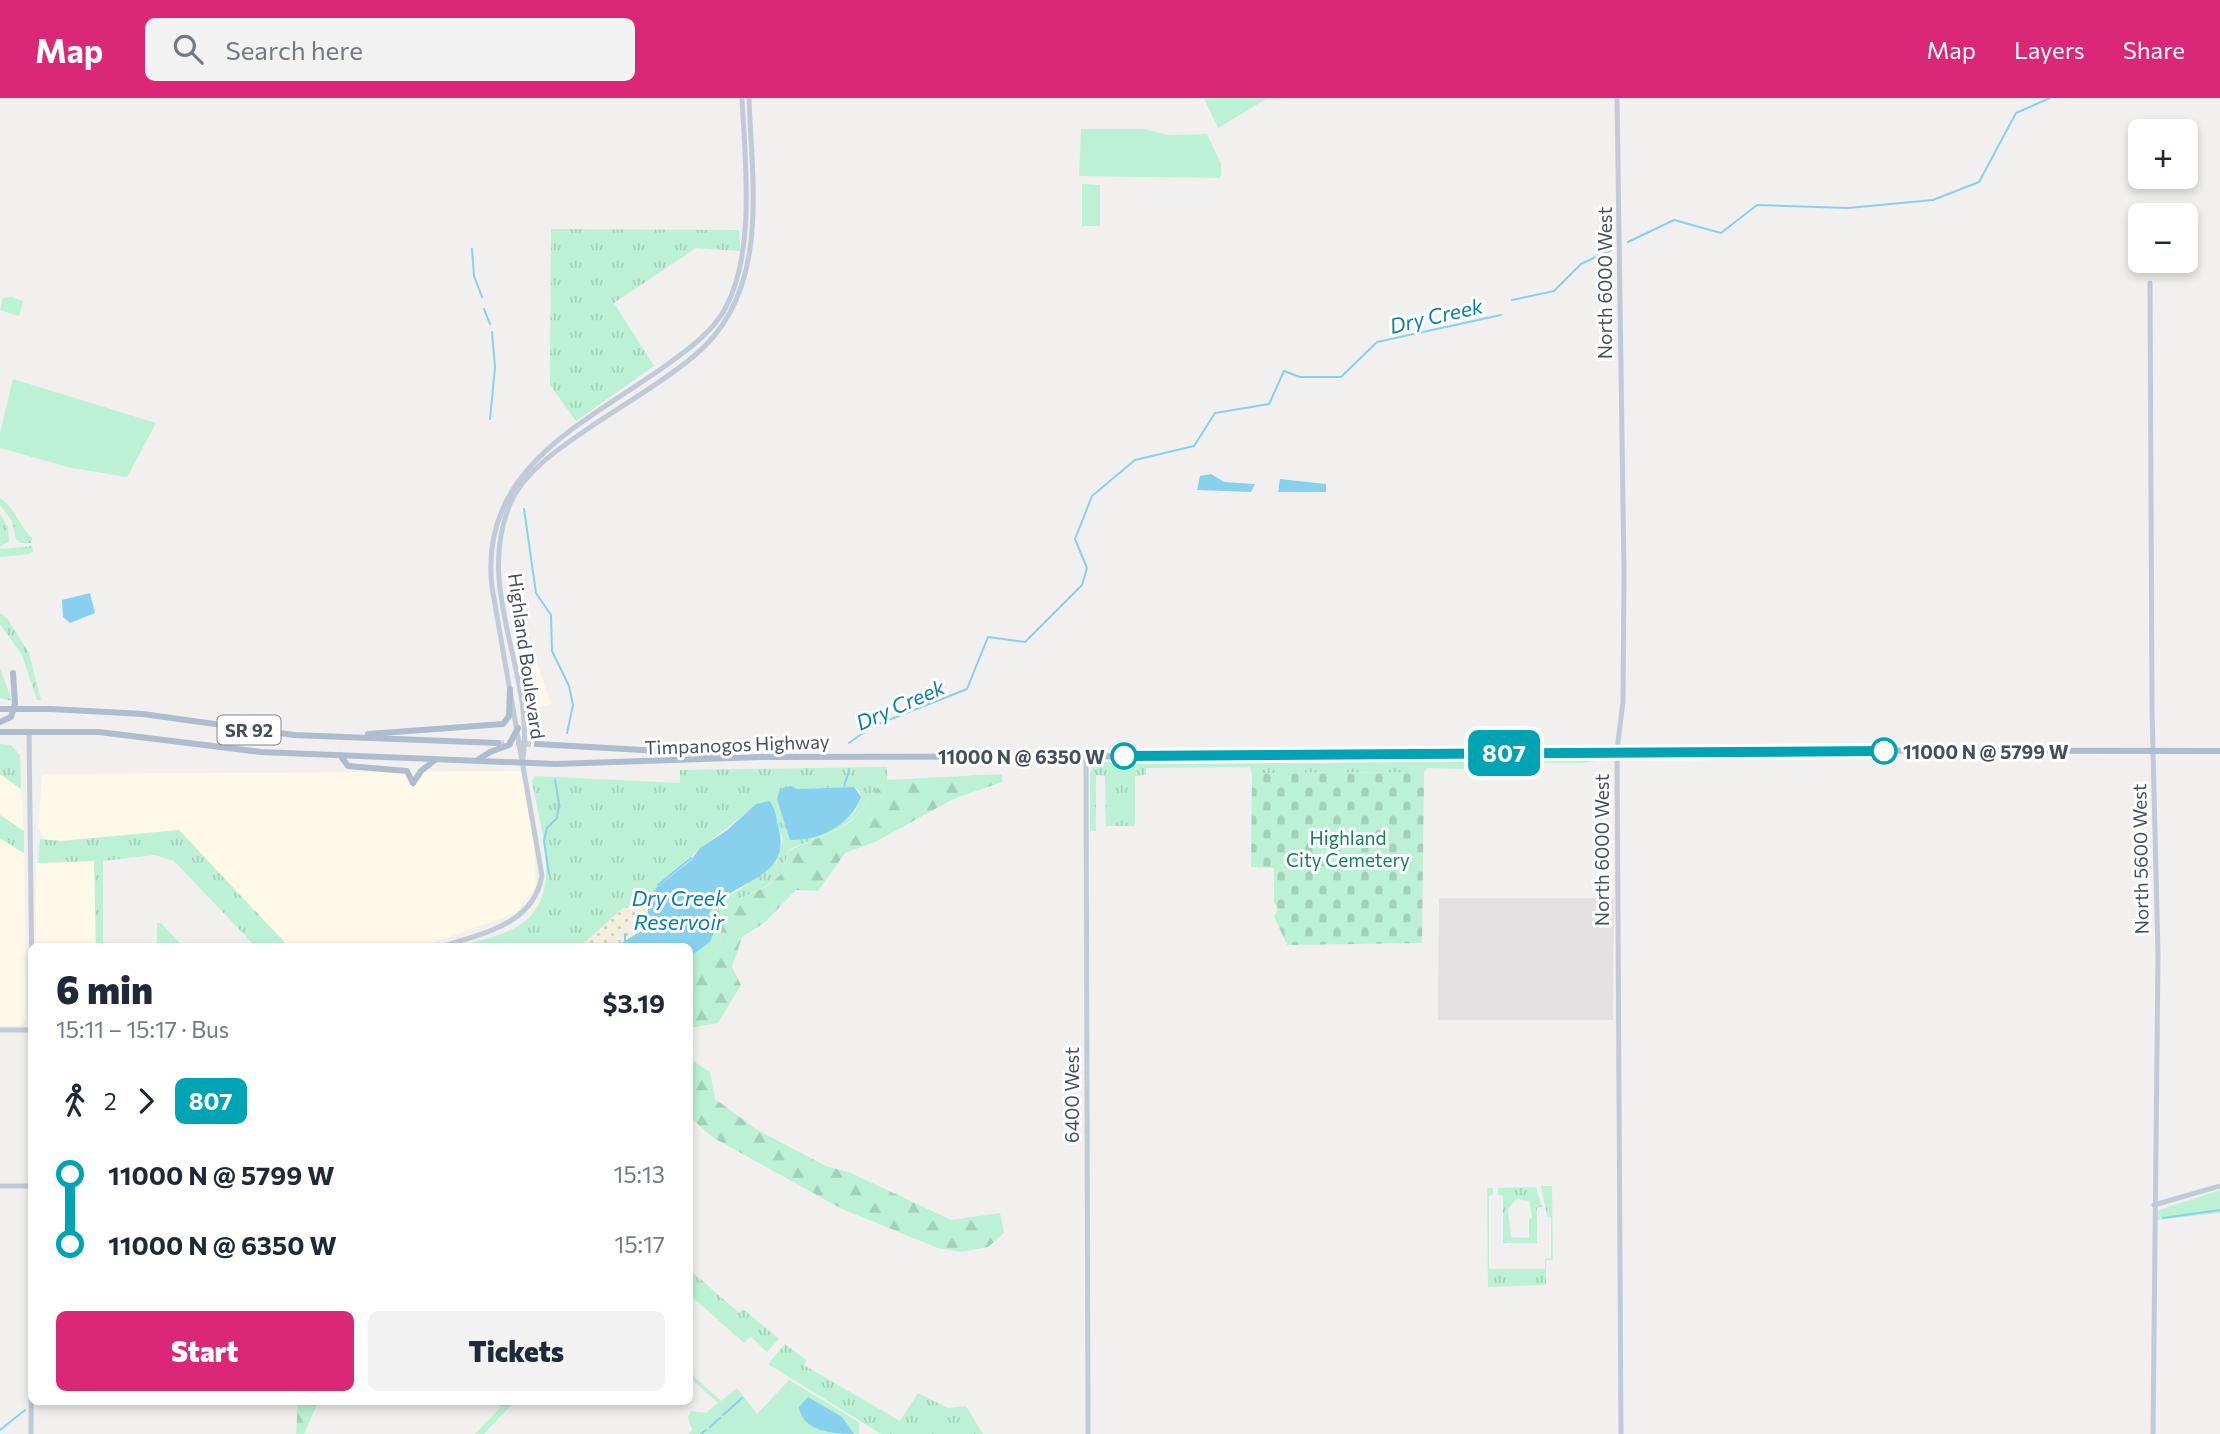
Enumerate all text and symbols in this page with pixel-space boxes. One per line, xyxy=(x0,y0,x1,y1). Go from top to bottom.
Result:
search box xyxy=(145,18,635,81)
text: Map xyxy=(35,29,103,70)
icon: search xyxy=(169,30,207,68)
text: Search here xyxy=(225,34,363,65)
text: Map xyxy=(1927,35,1976,64)
text: Layers xyxy=(2014,35,2085,64)
text: Share xyxy=(2123,35,2185,64)
map controls xyxy=(2128,119,2198,273)
button: + xyxy=(2128,119,2198,189)
button: − xyxy=(2128,203,2198,273)
street label: North 6000 West xyxy=(1593,207,1616,359)
water label: Dry Creek xyxy=(1387,292,1486,338)
street label: Highland Boulevard xyxy=(504,572,550,740)
water label: Dry Creek xyxy=(852,673,949,735)
road number: SR 92 xyxy=(218,716,280,744)
street label: Timpanogos Highway xyxy=(644,729,830,759)
line badge: 807 xyxy=(1464,730,1544,776)
text: 807 xyxy=(1482,738,1526,767)
marker: 11000 N @ 5799 W xyxy=(1871,738,1897,764)
place label: 11000 N @ 5799 W xyxy=(1903,740,2069,763)
marker: 11000 N @ 6350 W xyxy=(1111,743,1137,769)
place label: 11000 N @ 6350 W xyxy=(938,745,1105,768)
street label: North 6000 West xyxy=(1590,774,1613,926)
street label: North 5600 West xyxy=(2127,783,2153,935)
park label: Highland City Cemetery xyxy=(1286,826,1410,871)
water label: Dry Creek Reservoir xyxy=(632,885,727,934)
text: 6 min xyxy=(56,965,153,1012)
text: $3.19 xyxy=(603,987,665,1018)
text: 15:11 – 15:17 · Bus xyxy=(56,1015,229,1043)
street label: 6400 West xyxy=(1060,1047,1083,1143)
icon: walk xyxy=(56,1082,94,1120)
icon: forward xyxy=(127,1082,165,1120)
text: 807 xyxy=(189,1086,233,1115)
text: 2 xyxy=(104,1087,117,1115)
text: 11000 N @ 5799 W xyxy=(108,1159,335,1190)
text: 15:13 xyxy=(614,1160,665,1188)
text: 11000 N @ 6350 W xyxy=(108,1229,337,1260)
text: 15:17 xyxy=(615,1230,665,1258)
button: Start xyxy=(56,1311,354,1391)
button: Tickets xyxy=(368,1311,665,1391)

